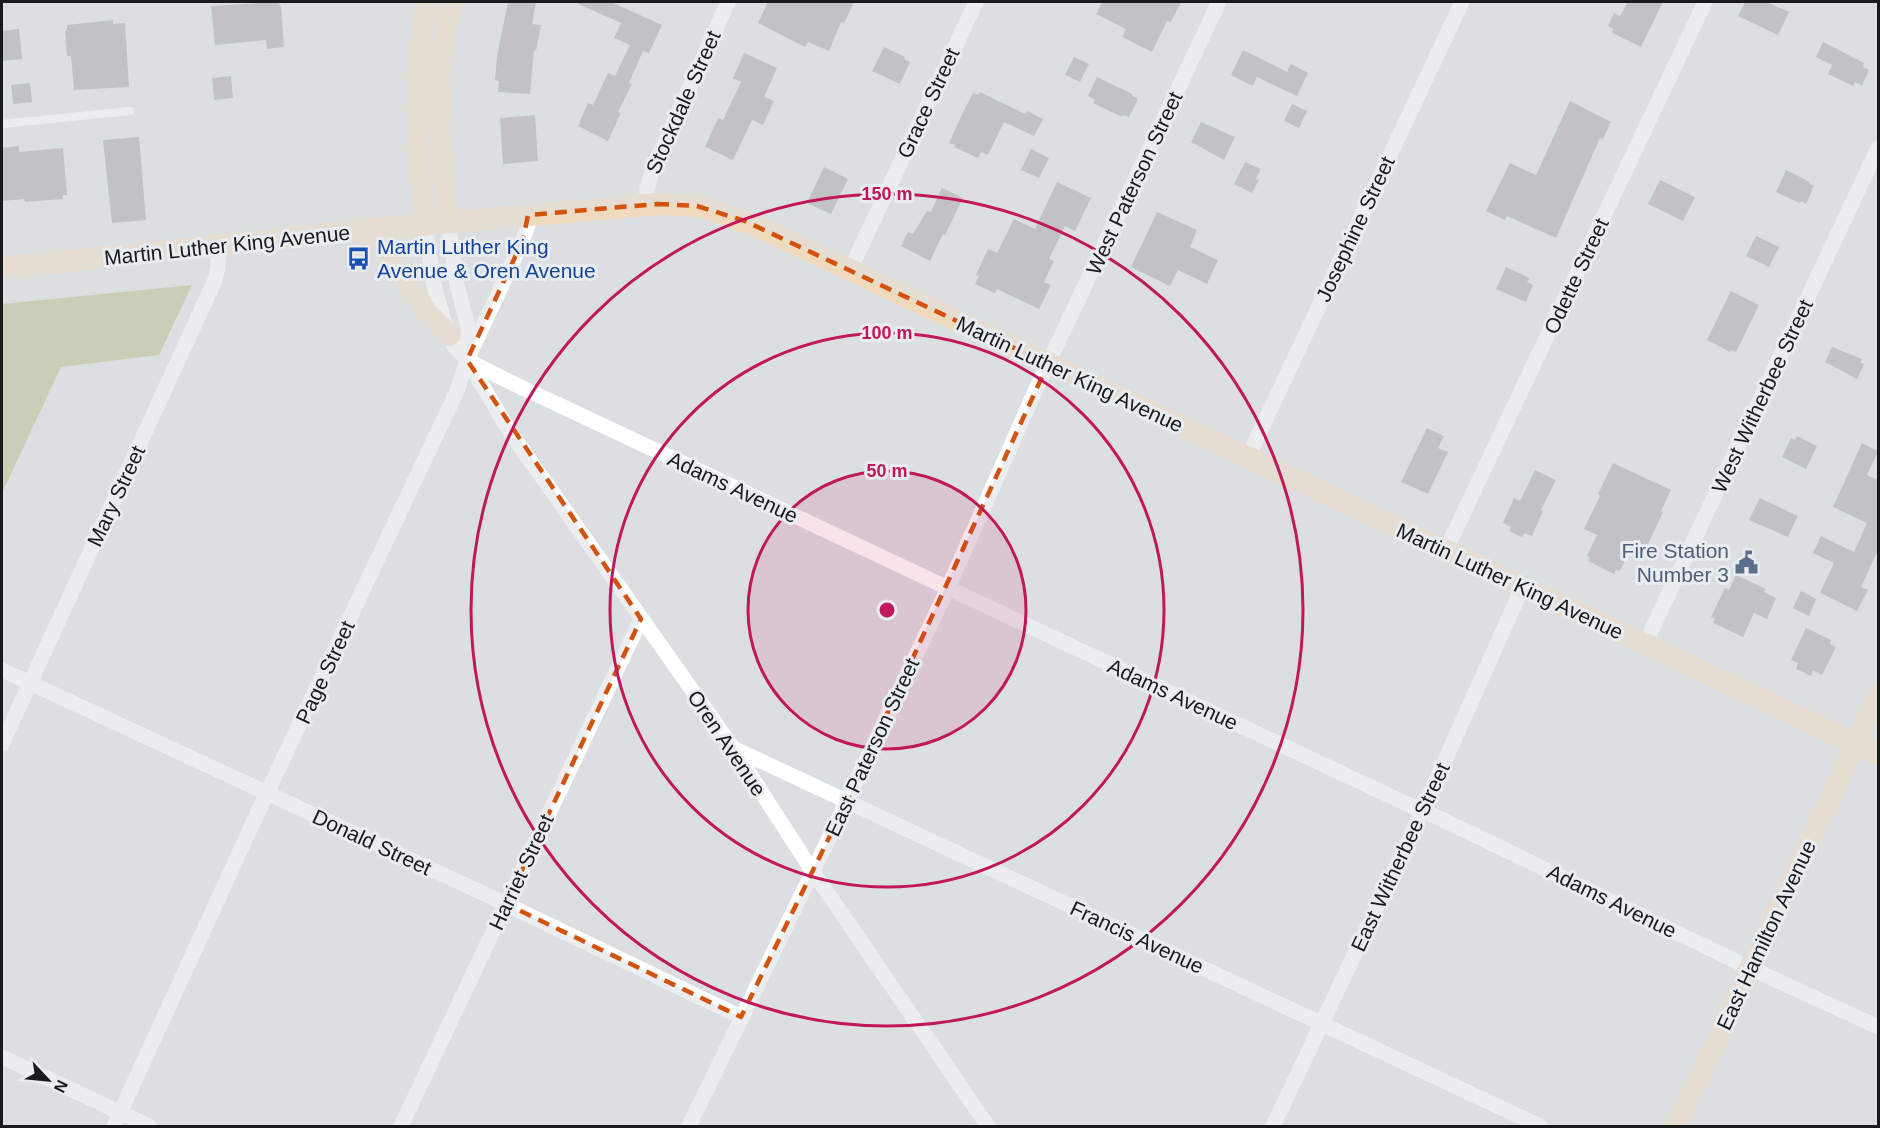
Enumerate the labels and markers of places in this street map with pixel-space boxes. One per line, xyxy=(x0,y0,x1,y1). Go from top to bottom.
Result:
place label: Martin Luther King Avenue & Oren Avenue xyxy=(377,235,596,282)
bus stop icon: Martin Luther King Avenue & Oren Avenue xyxy=(346,245,372,271)
place label: Fire Station Number 3 xyxy=(1622,539,1729,586)
public building icon: Fire Station Number 3 xyxy=(1734,549,1760,575)
centre of rings xyxy=(877,600,897,620)

